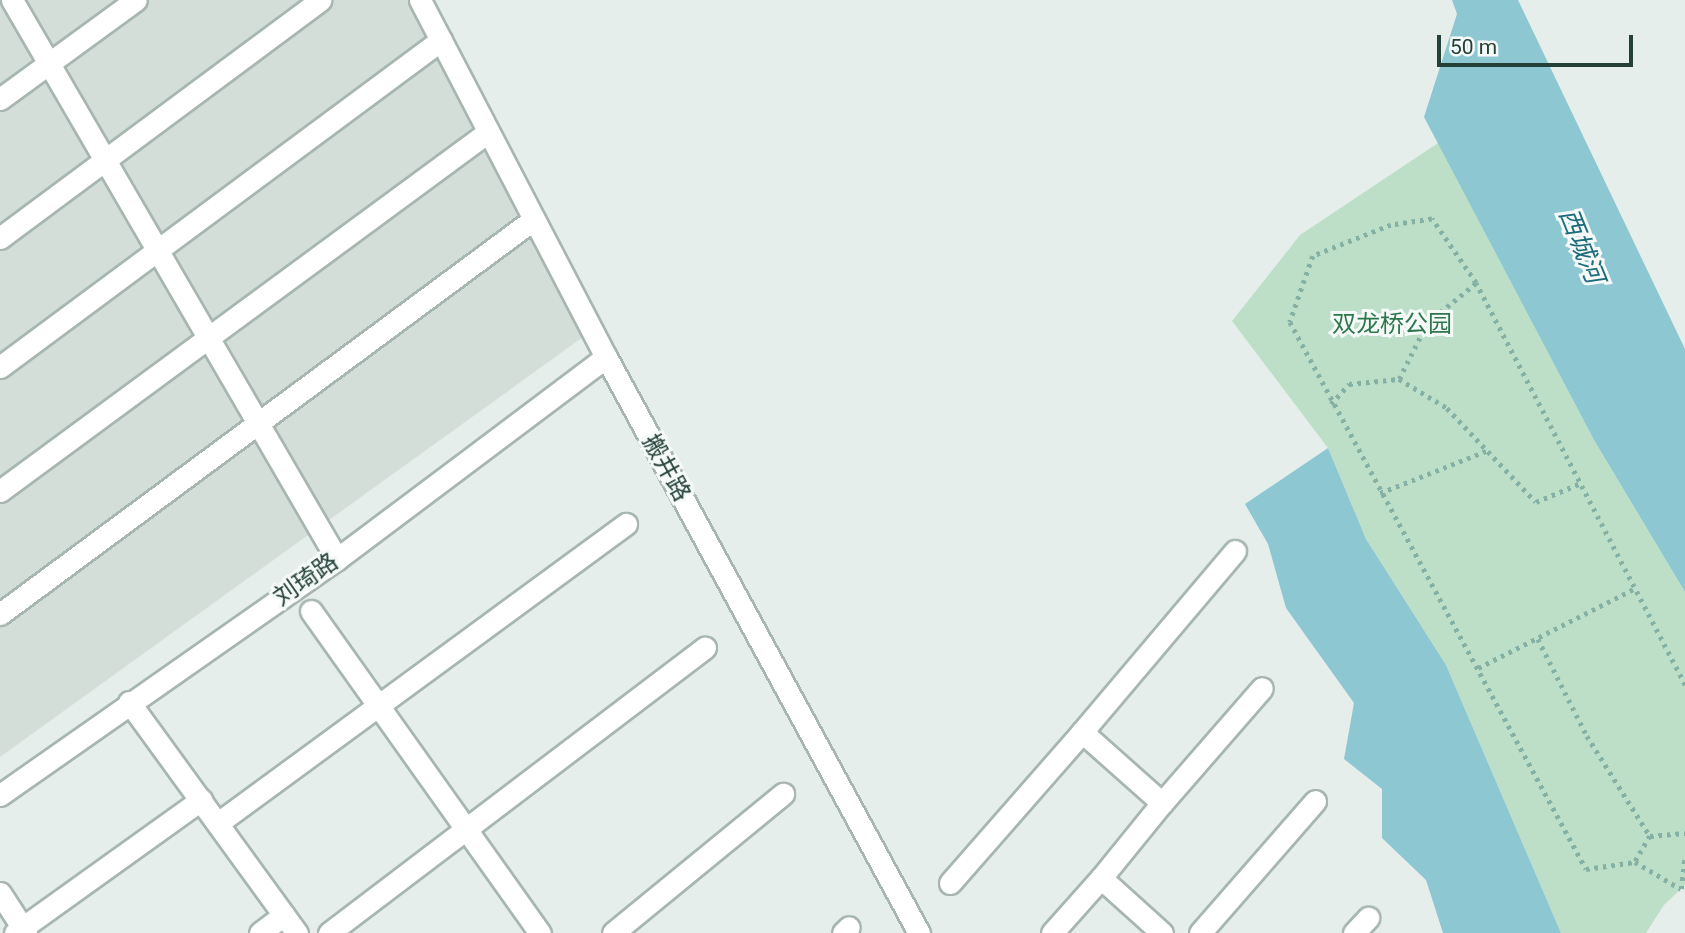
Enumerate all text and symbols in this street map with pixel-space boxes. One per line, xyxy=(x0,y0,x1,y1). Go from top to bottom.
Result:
scale bar xyxy=(1440,21,1636,65)
text: 50 m xyxy=(1450,35,1497,59)
water label: 西城河 xyxy=(1552,204,1610,288)
park label: 双龙桥公园 xyxy=(1332,311,1452,339)
street label: 搬井路 xyxy=(636,430,696,506)
street label: 刘琦路 xyxy=(268,548,344,612)

